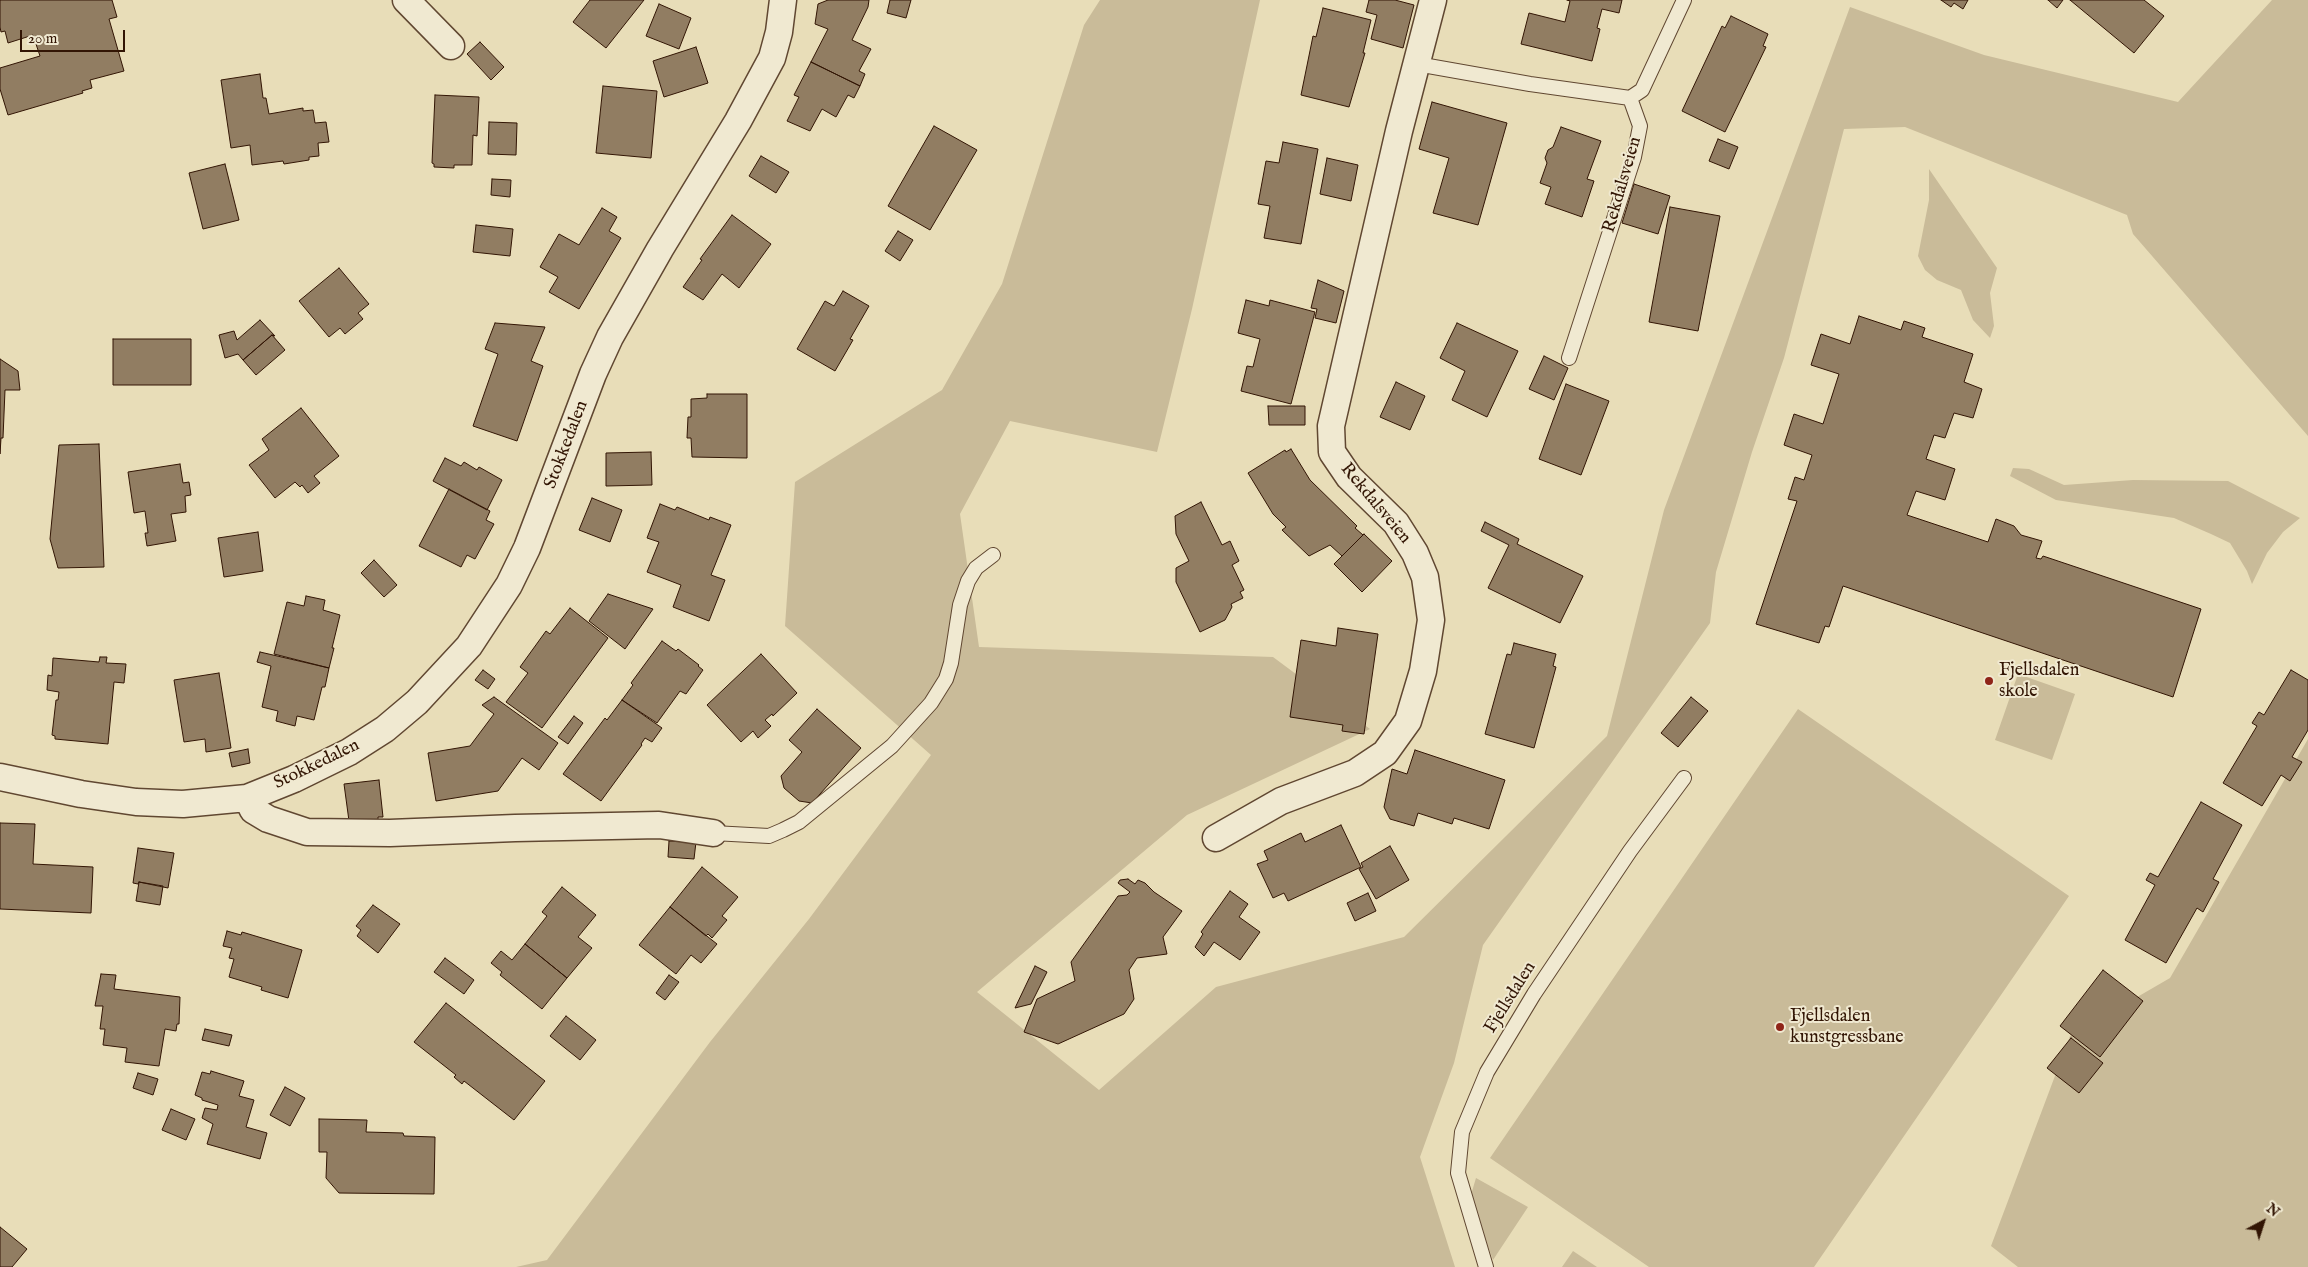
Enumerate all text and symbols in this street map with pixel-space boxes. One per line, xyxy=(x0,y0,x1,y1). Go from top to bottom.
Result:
scale bar xyxy=(22,20,128,52)
text: 20 m xyxy=(28,29,57,48)
street label: Rekdalsveien xyxy=(1599,135,1647,235)
street label: Stokkedalen xyxy=(540,398,594,492)
street label: Rekdalsveien xyxy=(1335,459,1415,549)
place label: Fjellsdalen skole xyxy=(1999,660,2079,702)
marker: Fjellsdalen skole xyxy=(1983,675,1995,687)
street label: Stokkedalen xyxy=(271,735,363,795)
street label: Fjellsdalen xyxy=(1481,958,1541,1038)
place label: Fjellsdalen kunstgressbane xyxy=(1790,1006,1904,1048)
marker: Fjellsdalen kunstgressbane xyxy=(1774,1021,1786,1033)
north arrow xyxy=(2238,1197,2288,1247)
text: N xyxy=(2262,1200,2283,1221)

